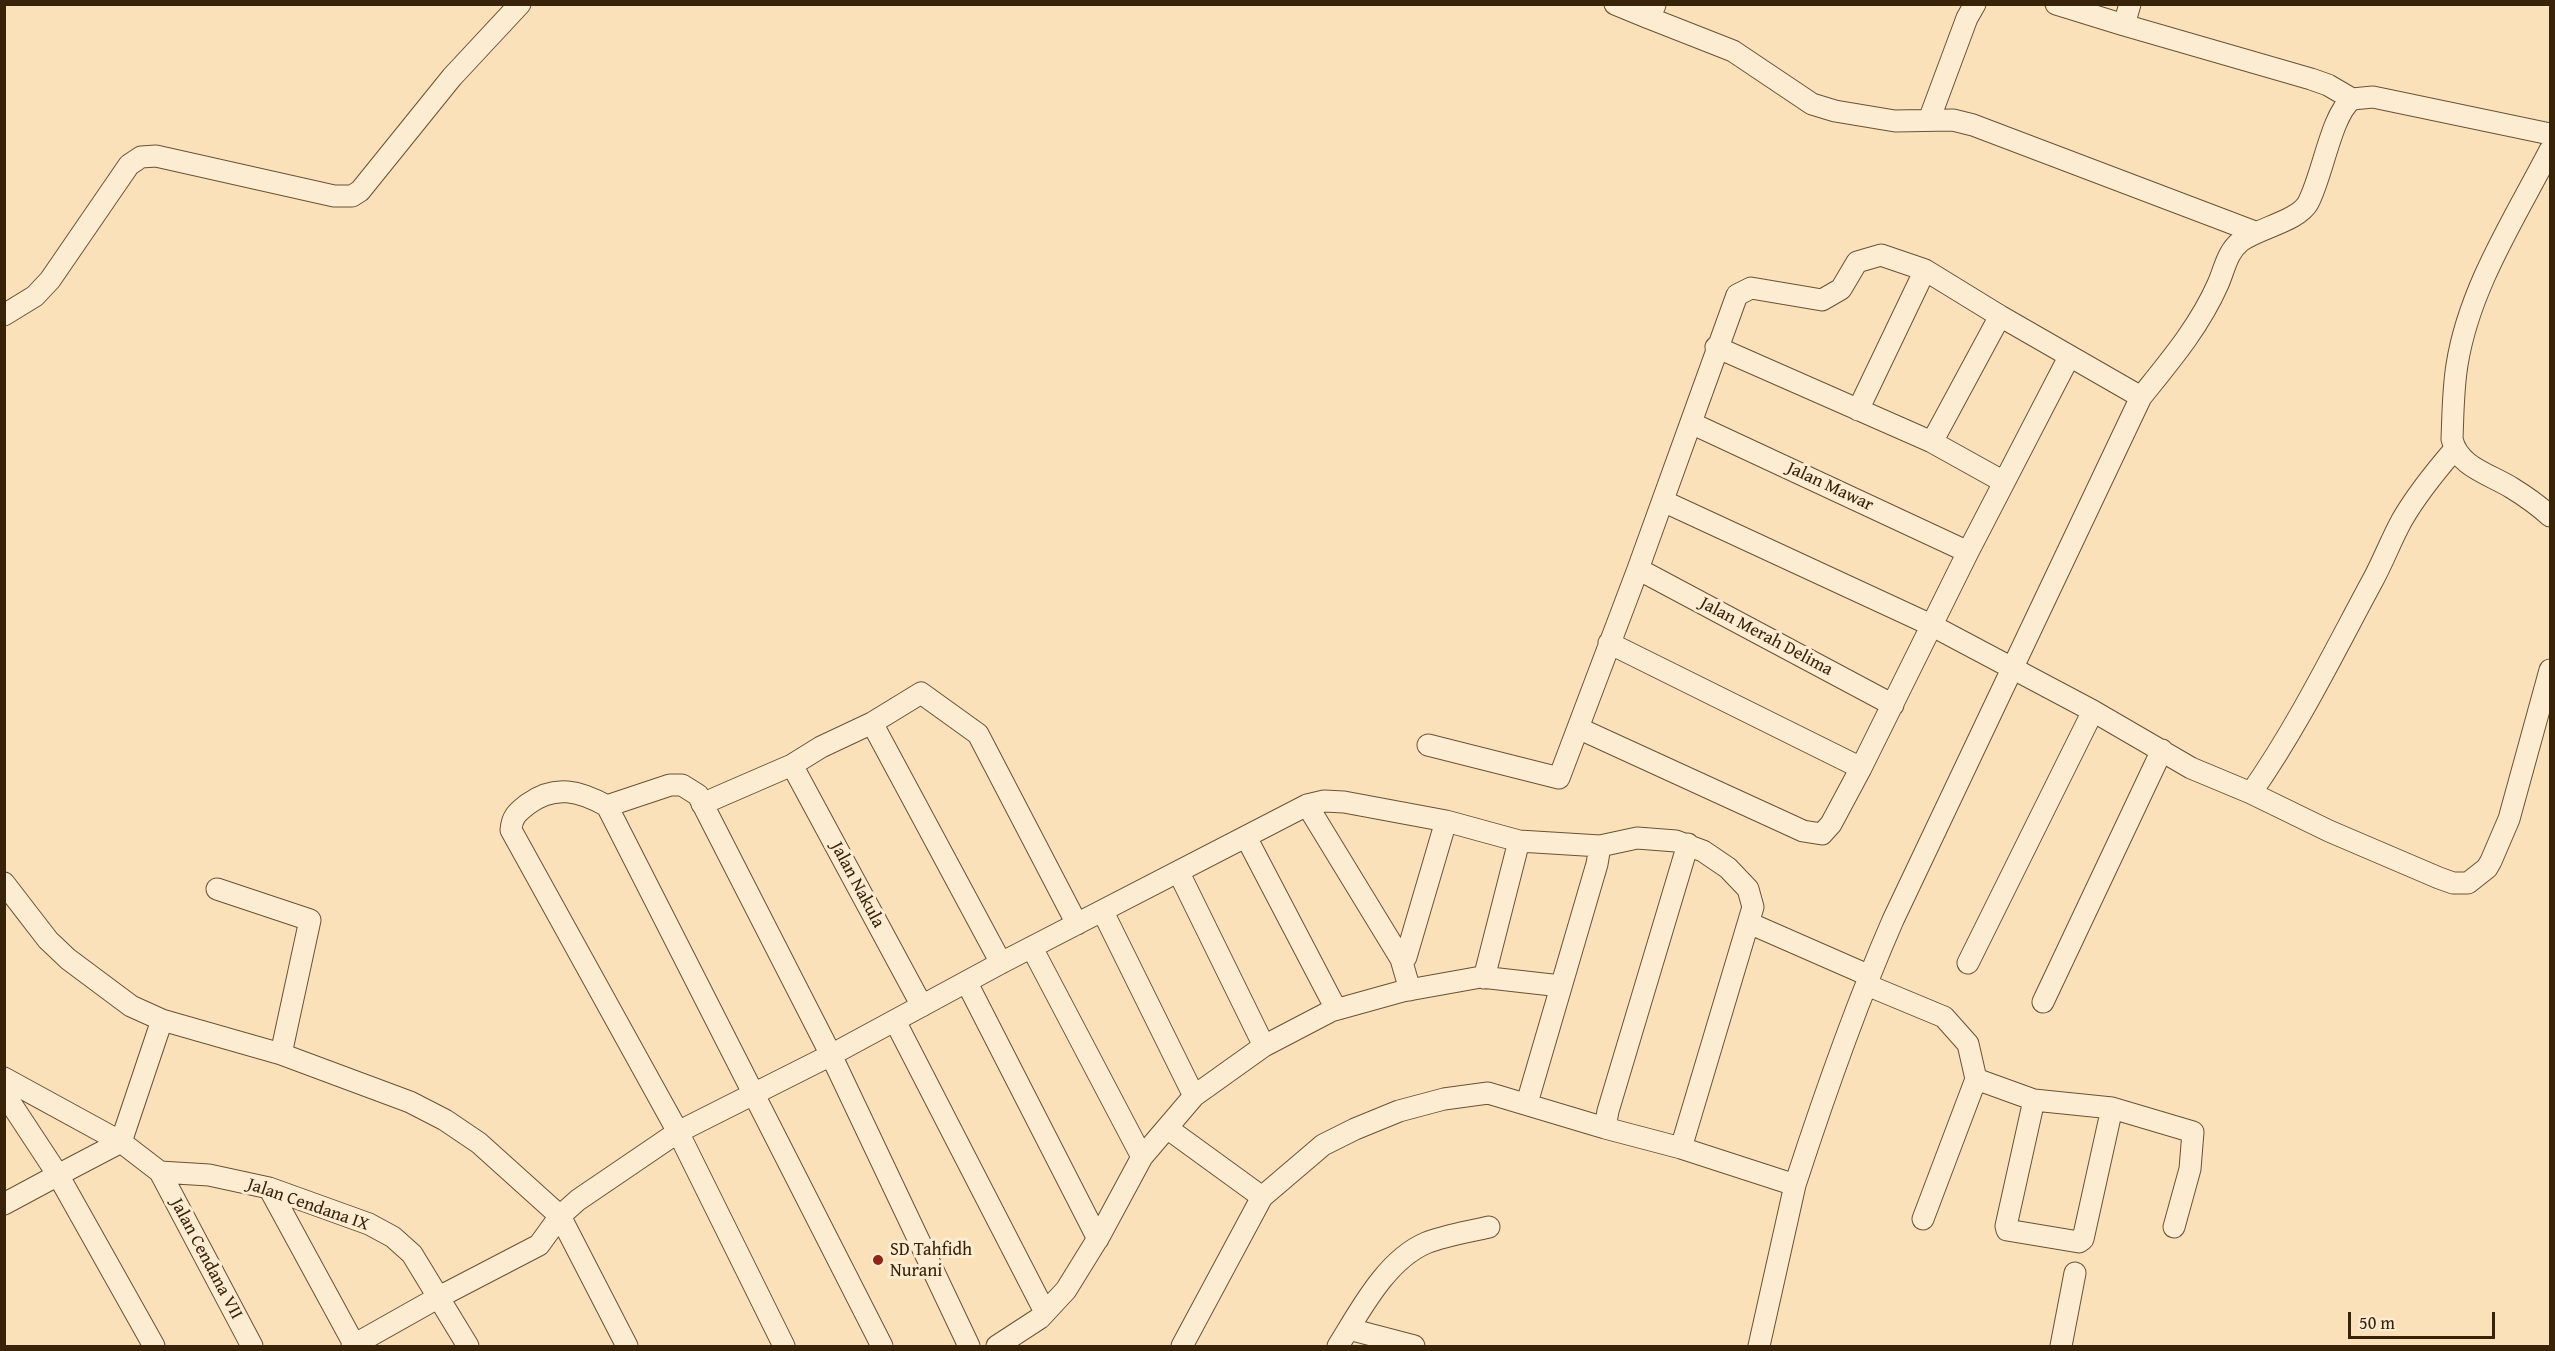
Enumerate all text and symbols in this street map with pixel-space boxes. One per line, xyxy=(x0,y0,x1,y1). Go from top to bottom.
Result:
street label: Jalan Mawar xyxy=(1783,458,1877,516)
street label: Jalan Merah Delima xyxy=(1696,593,1836,681)
street label: Jalan Nakula xyxy=(825,838,889,932)
street label: Jalan Cendana IX xyxy=(244,1174,372,1236)
street label: Jalan Cendana VII xyxy=(165,1195,247,1323)
place label: SD Tahfidh Nurani xyxy=(890,1239,972,1282)
marker: SD Tahfidh Nurani xyxy=(871,1253,885,1267)
scale bar xyxy=(2351,1300,2498,1338)
text: 50 m xyxy=(2359,1309,2395,1336)

